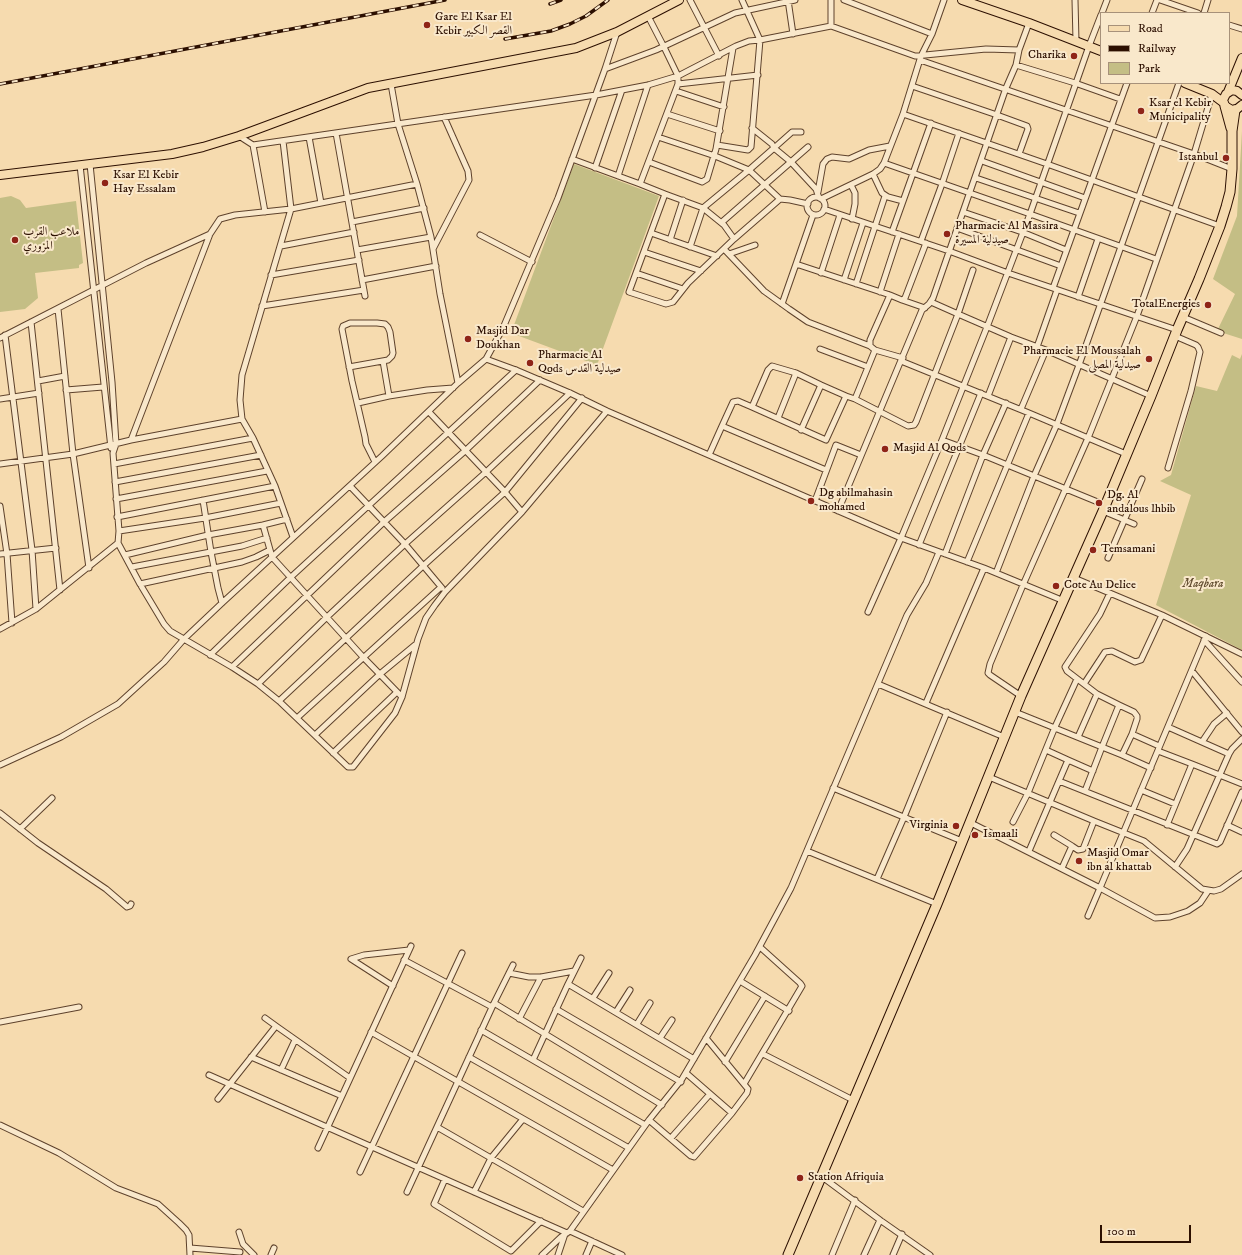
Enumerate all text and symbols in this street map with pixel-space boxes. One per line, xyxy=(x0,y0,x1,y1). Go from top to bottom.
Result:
place label: Gare El Ksar El Kebir القصر الكبير xyxy=(435,11,512,39)
legend xyxy=(1100,12,1230,84)
marker: Gare El Ksar El Kebir القصر الكبير xyxy=(422,20,432,30)
text: Road xyxy=(1138,21,1163,36)
text: Railway xyxy=(1138,41,1176,56)
place label: Charika xyxy=(1028,49,1066,63)
marker: Charika xyxy=(1069,51,1079,61)
text: Park xyxy=(1138,61,1160,76)
place label: Ksar el Kebir Municipality xyxy=(1149,97,1211,125)
marker: Ksar el Kebir Municipality xyxy=(1136,106,1146,116)
place label: Istanbul xyxy=(1179,151,1218,165)
marker: Istanbul xyxy=(1221,153,1231,163)
place label: Ksar El Kebir Hay Essalam xyxy=(113,169,179,197)
marker: Ksar El Kebir Hay Essalam xyxy=(100,178,110,188)
place label: Pharmacie Al Massira صيدلية المسيرة xyxy=(955,220,1058,248)
place label: ملاعب القرب المزوري xyxy=(23,226,79,254)
marker: Pharmacie Al Massira صيدلية المسيرة xyxy=(942,229,952,239)
marker: ملاعب القرب المزوري xyxy=(10,235,20,245)
place label: TotalEnergies xyxy=(1132,298,1200,312)
marker: TotalEnergies xyxy=(1203,300,1213,310)
place label: Masjid Dar Doukhan xyxy=(476,325,529,353)
marker: Masjid Dar Doukhan xyxy=(463,334,473,344)
place label: Pharmacie El Moussalah صيدلية المصلى xyxy=(1023,345,1141,373)
place label: Pharmacie Al Qods صيدلية القدس xyxy=(538,349,621,377)
marker: Pharmacie El Moussalah صيدلية المصلى xyxy=(1144,354,1154,364)
marker: Pharmacie Al Qods صيدلية القدس xyxy=(525,358,535,368)
place label: Masjid Al Qods xyxy=(893,442,966,456)
marker: Masjid Al Qods xyxy=(880,444,890,454)
place label: Dg abilmahasin mohamed xyxy=(819,487,893,515)
place label: Dg. Al andalous lhbib xyxy=(1107,489,1175,517)
marker: Dg abilmahasin mohamed xyxy=(806,496,816,506)
marker: Dg. Al andalous lhbib xyxy=(1094,498,1104,508)
place label: Temsamani xyxy=(1101,543,1155,557)
marker: Temsamani xyxy=(1088,545,1098,555)
park label: Maqbara xyxy=(1183,578,1223,592)
place label: Cote Au Delice xyxy=(1064,579,1136,593)
marker: Cote Au Delice xyxy=(1051,581,1061,591)
place label: Virginia xyxy=(910,819,948,833)
marker: Virginia xyxy=(951,821,961,831)
place label: Ismaali xyxy=(983,828,1018,842)
marker: Ismaali xyxy=(970,830,980,840)
place label: Masjid Omar ibn al khattab xyxy=(1087,847,1152,875)
marker: Masjid Omar ibn al khattab xyxy=(1074,856,1084,866)
place label: Station Afriquia xyxy=(808,1171,884,1185)
marker: Station Afriquia xyxy=(795,1173,805,1183)
scale bar xyxy=(1102,1217,1193,1243)
text: 100 m xyxy=(1107,1224,1136,1239)

